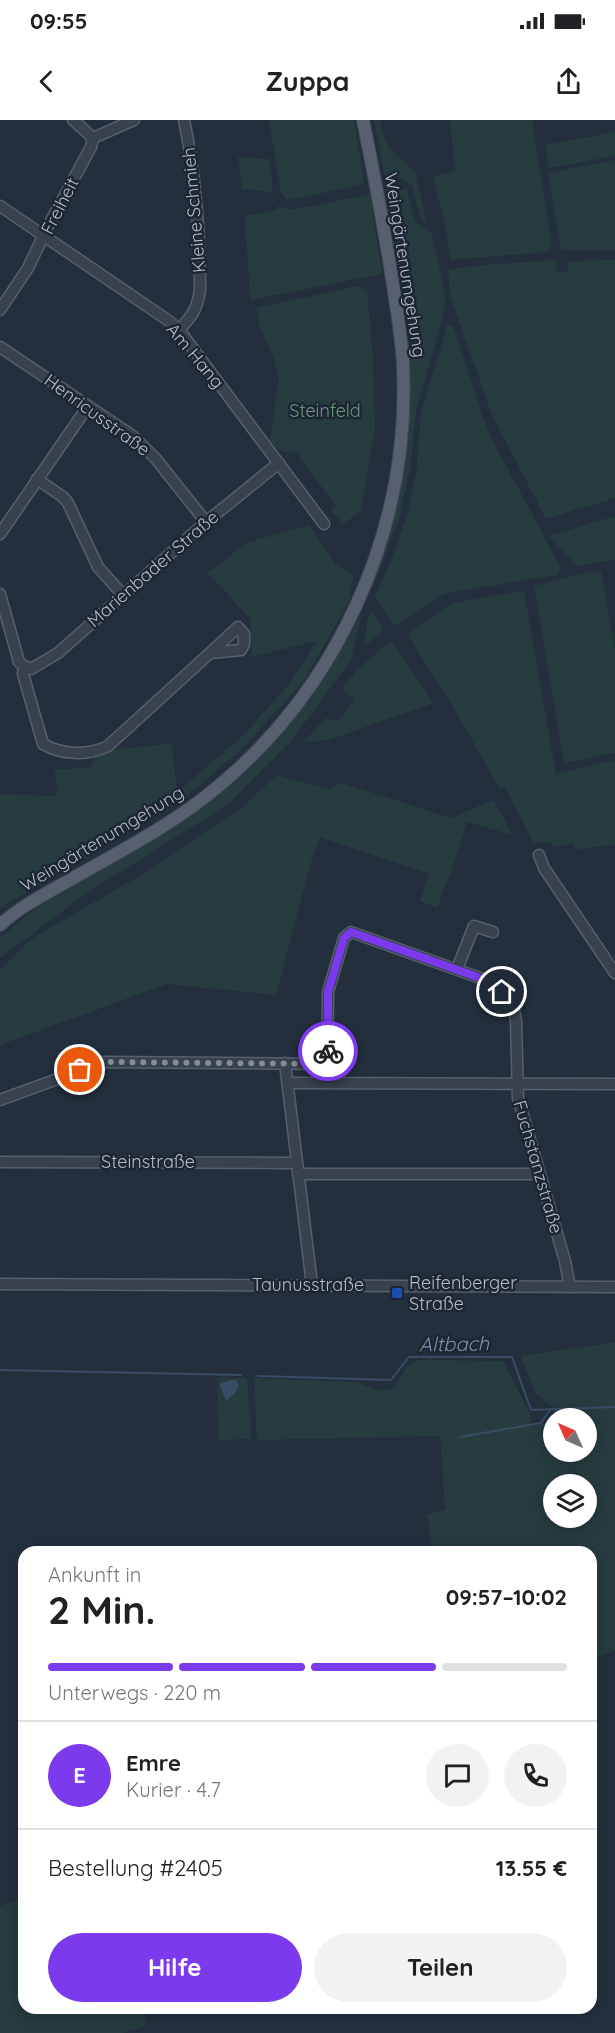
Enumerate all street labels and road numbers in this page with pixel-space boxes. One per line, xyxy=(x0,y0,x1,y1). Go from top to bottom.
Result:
street label: Kleine Schmieh xyxy=(177,146,210,274)
street label: Weingärtenumgehung xyxy=(380,171,431,359)
street label: Freiheit xyxy=(35,173,84,238)
street label: Am Hang xyxy=(161,318,229,393)
street label: Henricusstraße xyxy=(40,368,155,461)
street label: Marienbader Straße xyxy=(82,505,223,632)
street label: Weingärtenumgehung xyxy=(16,781,188,897)
street label: Fuchstanzstraße xyxy=(508,1098,568,1236)
street label: Steinstraße xyxy=(101,1150,195,1173)
street label: Taunusstraße xyxy=(252,1273,364,1296)

